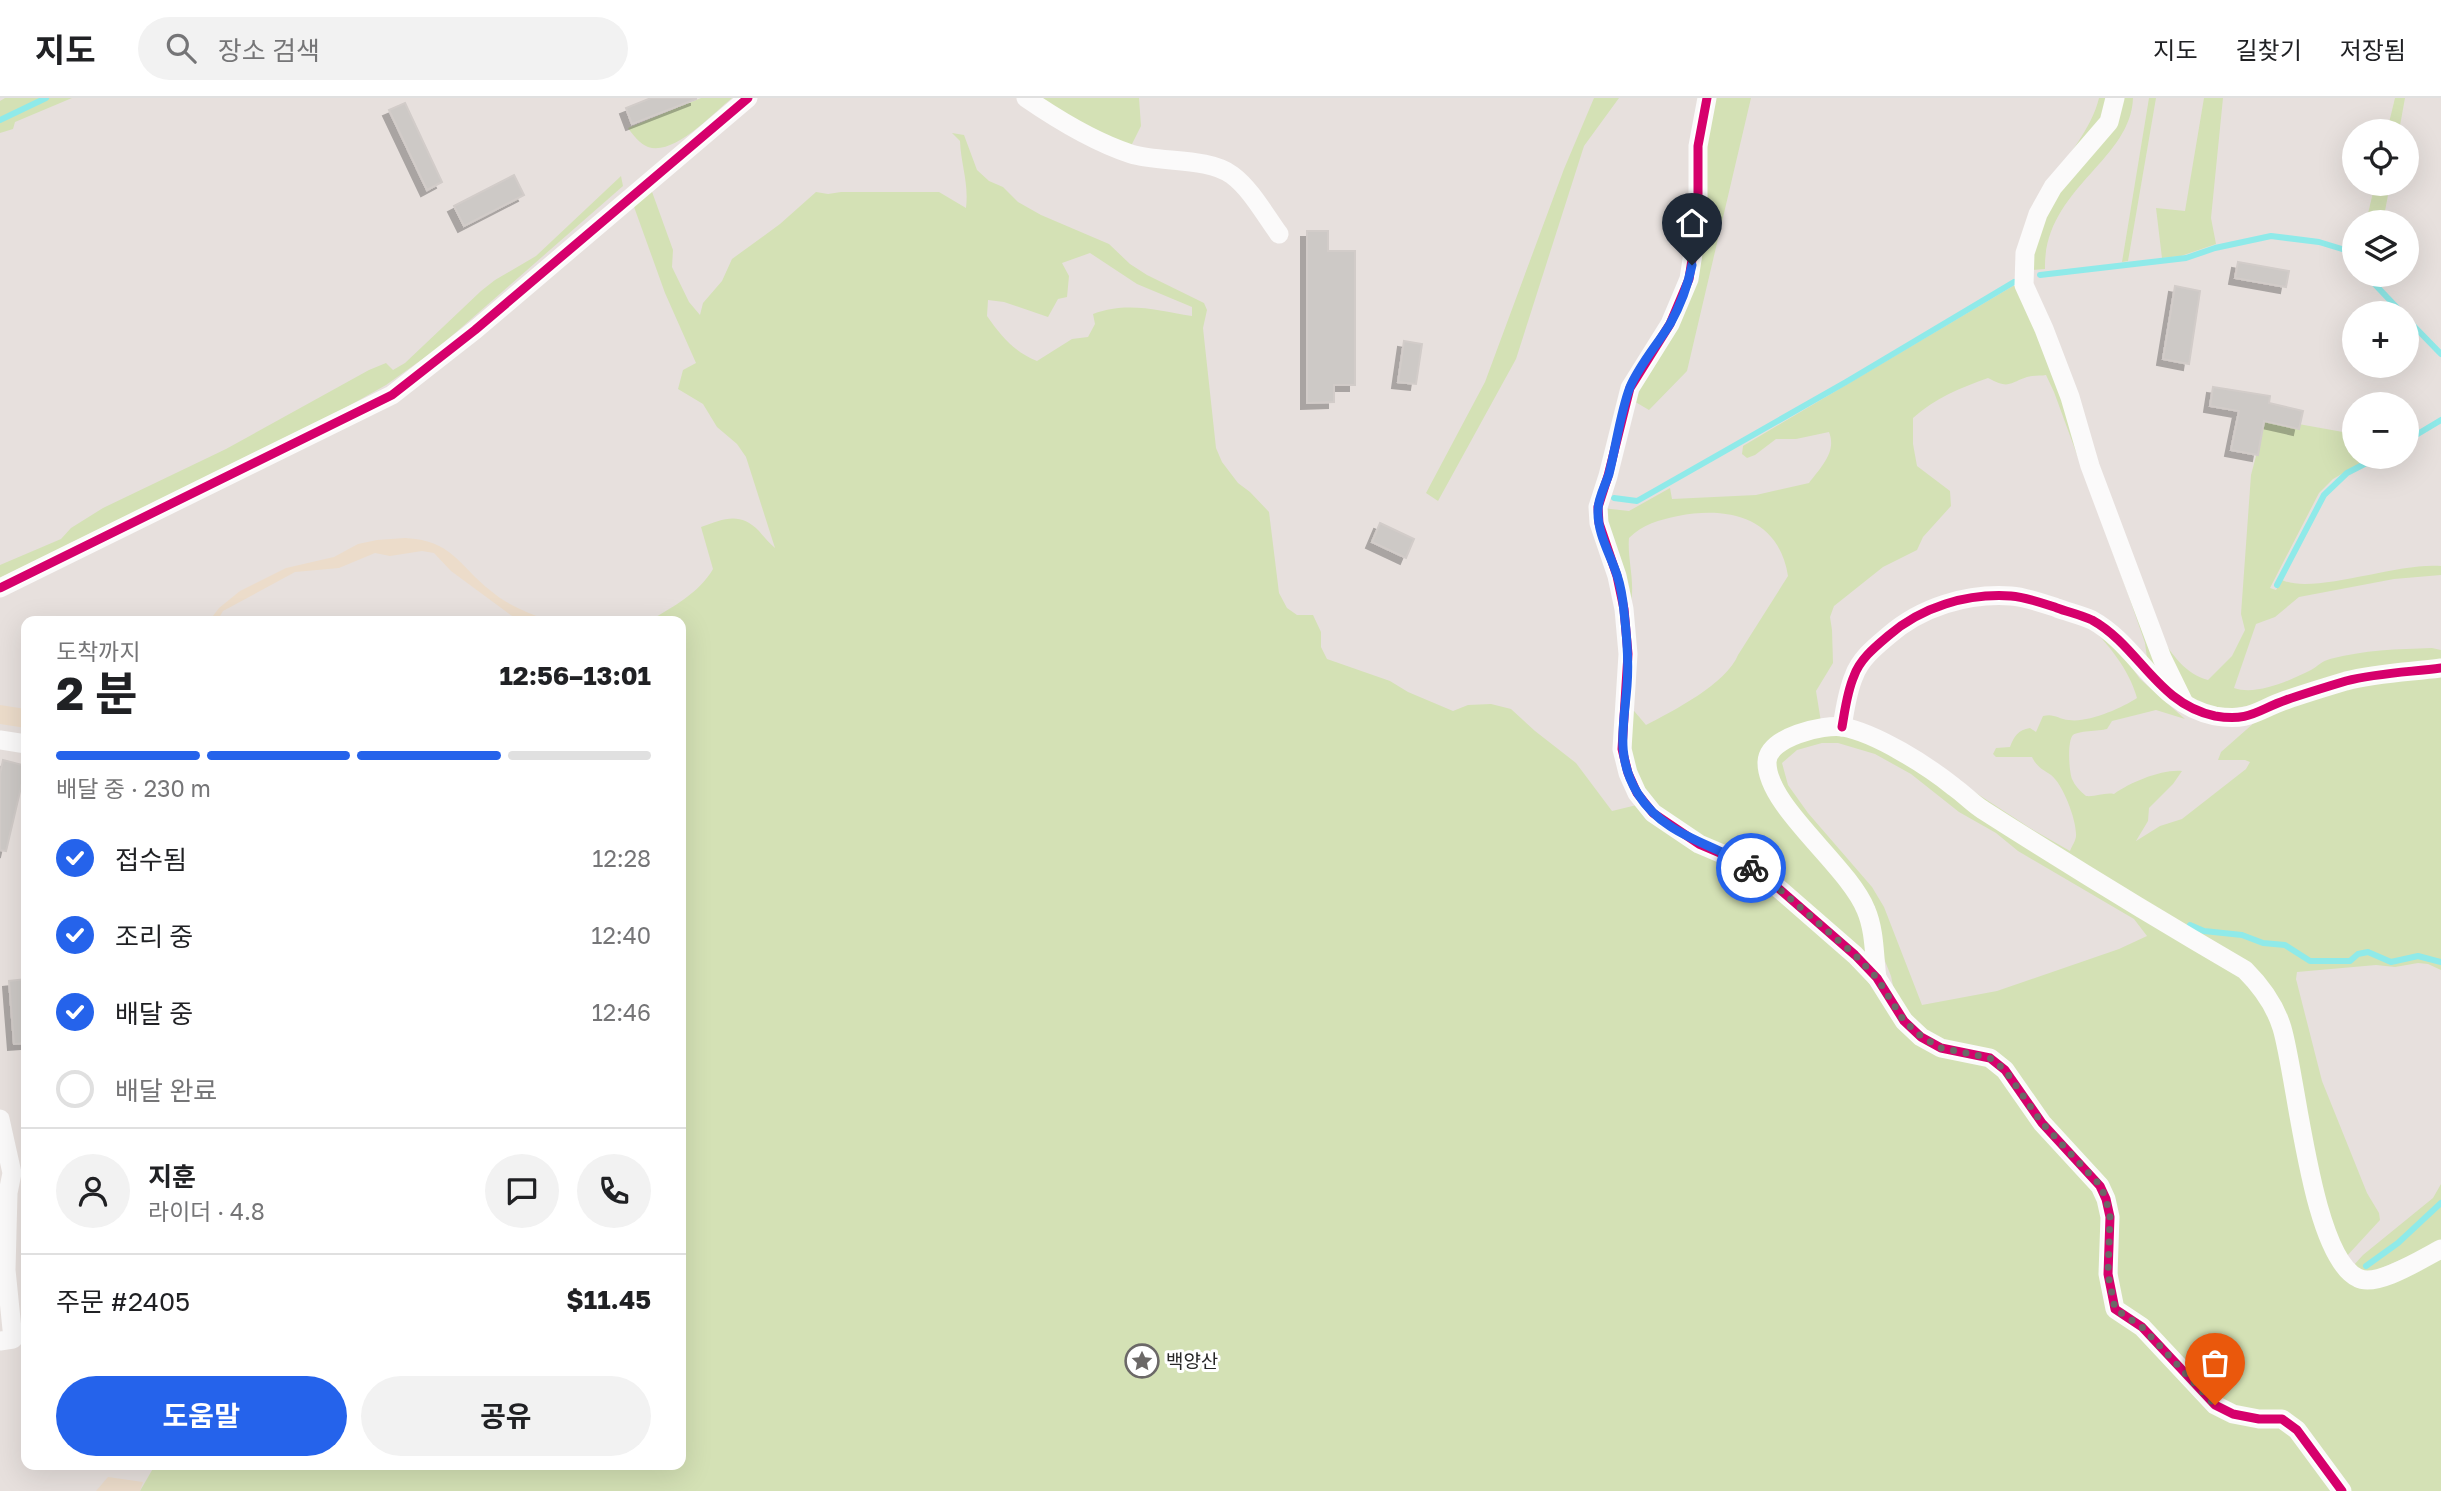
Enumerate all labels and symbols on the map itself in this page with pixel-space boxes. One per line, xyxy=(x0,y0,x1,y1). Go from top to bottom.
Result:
pin xyxy=(1662,193,1722,265)
courier xyxy=(1716,833,1786,903)
pin xyxy=(2185,1333,2245,1405)
place icon: 백양산 xyxy=(1123,1342,1161,1380)
place label: 백양산 xyxy=(1166,1349,1218,1372)

